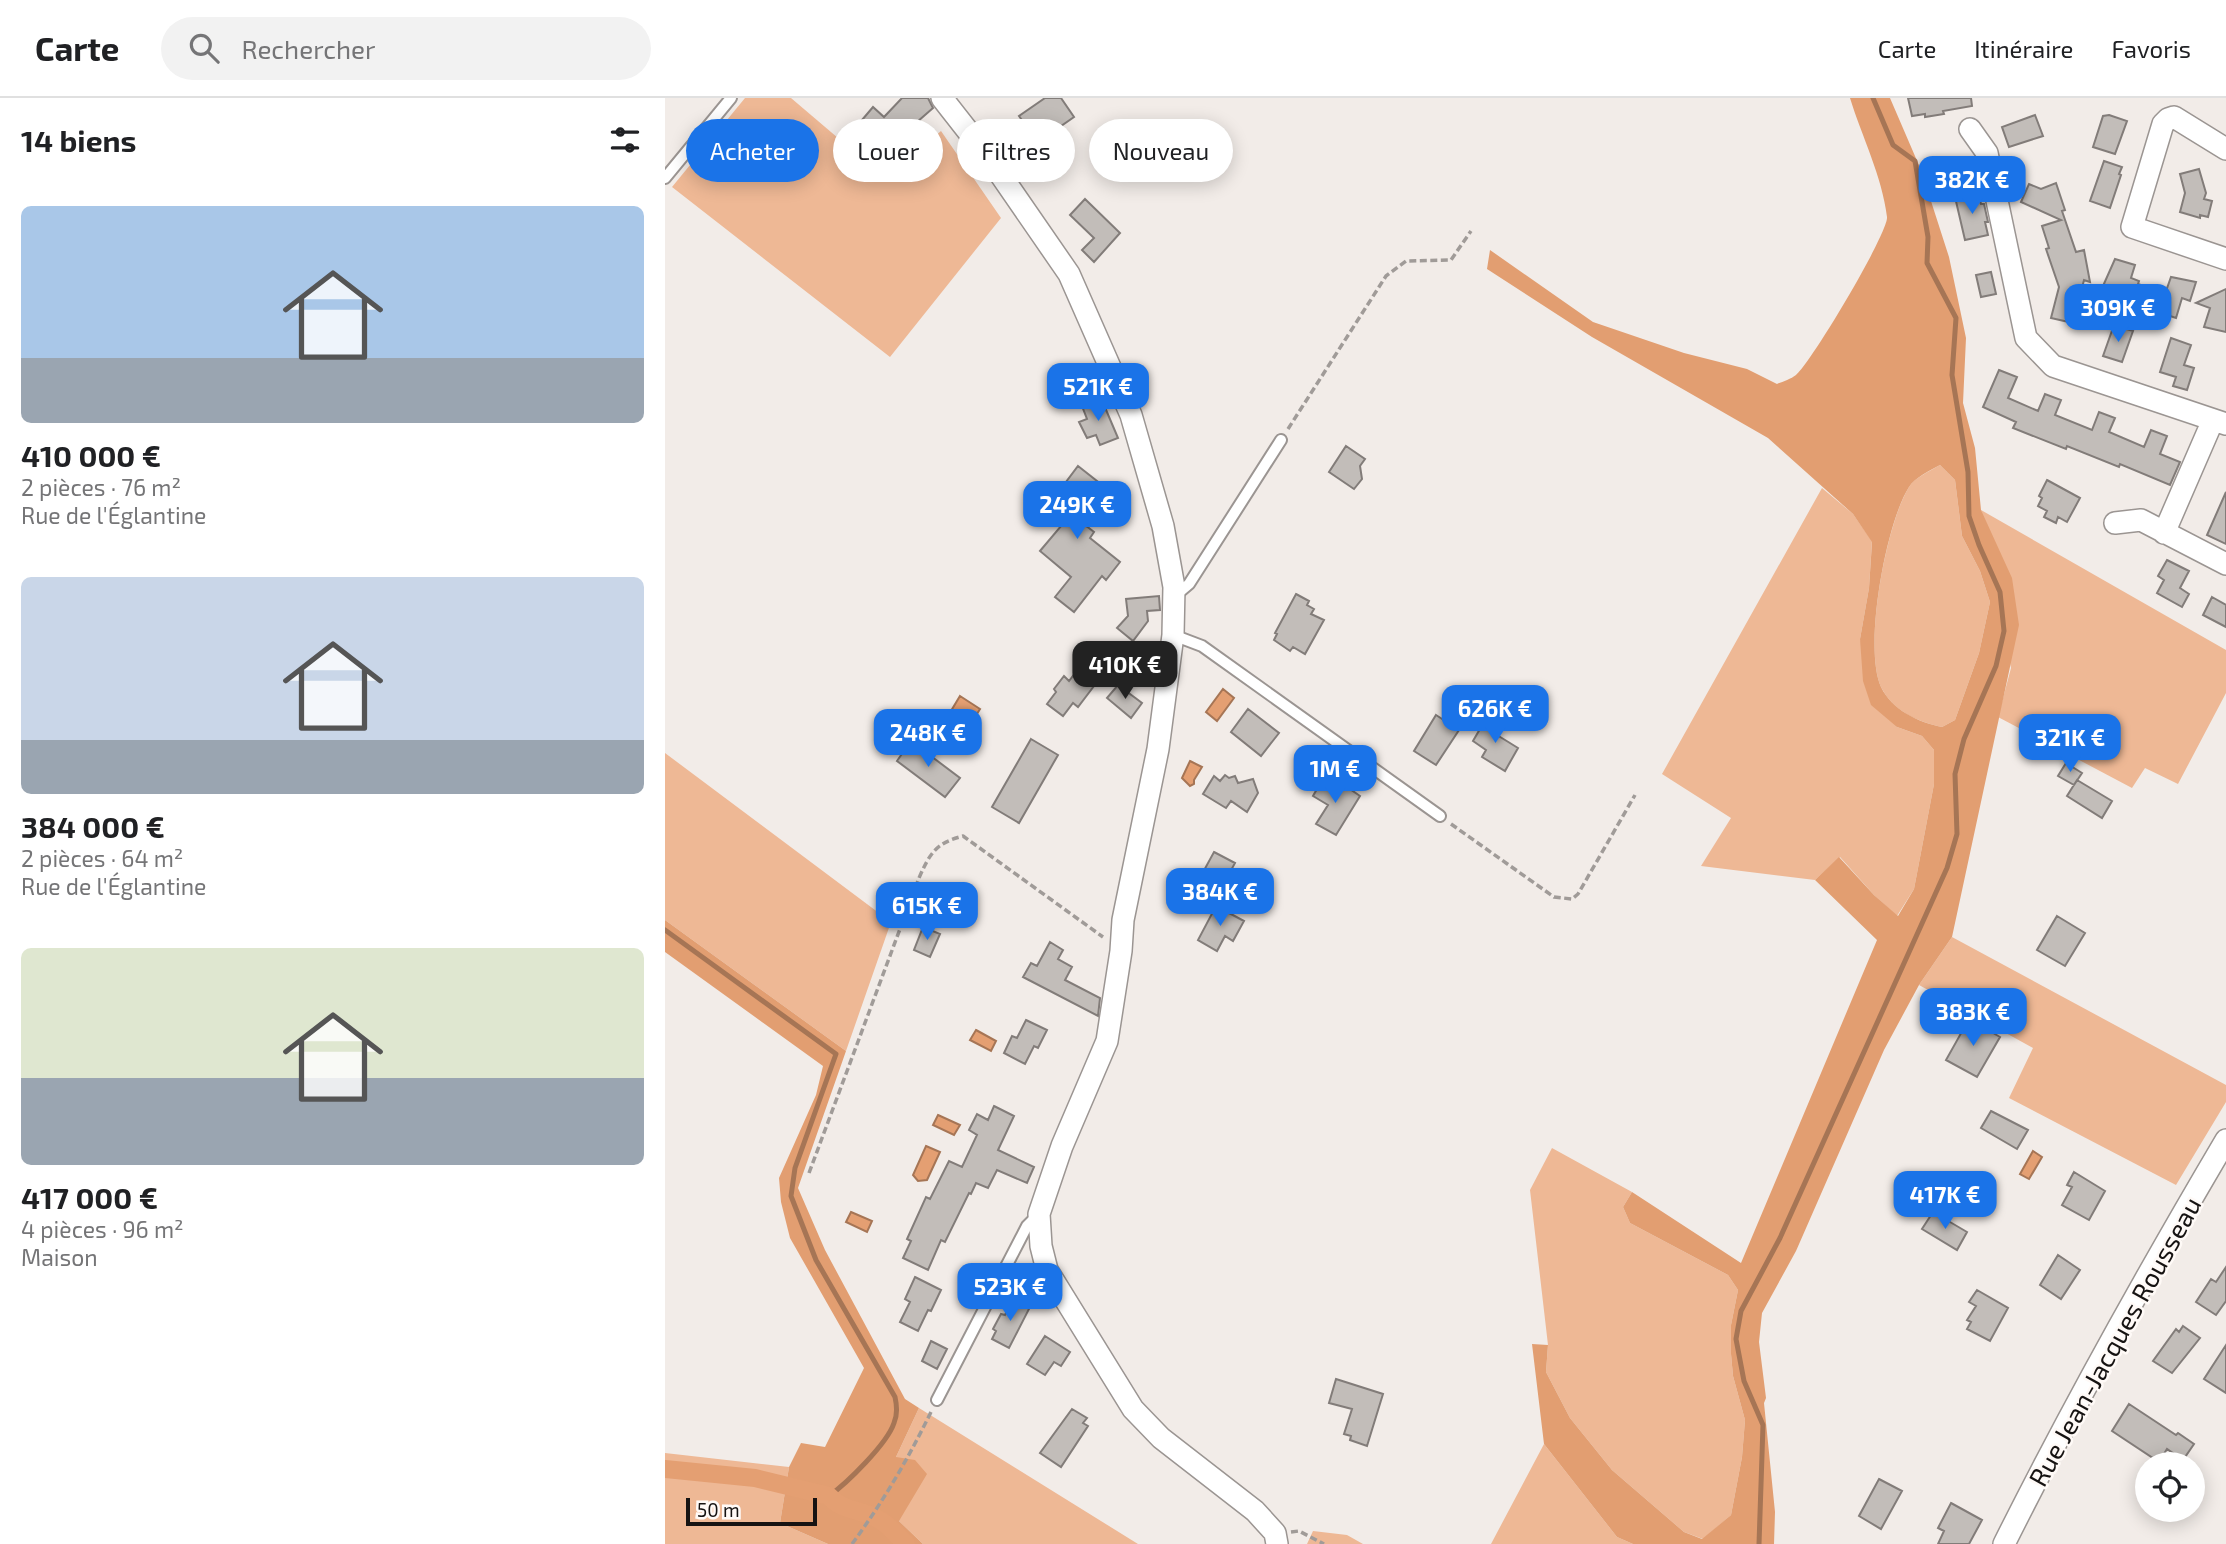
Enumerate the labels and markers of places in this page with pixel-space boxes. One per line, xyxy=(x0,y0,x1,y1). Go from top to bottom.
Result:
pin: 382K € xyxy=(1915,156,2029,216)
pin: 309K € xyxy=(2061,285,2175,344)
pin: 521K € xyxy=(1041,364,1155,423)
pin: 249K € xyxy=(1020,482,1134,541)
pin: 410K € xyxy=(1068,642,1182,701)
pin: 626K € xyxy=(1438,686,1552,745)
pin: 248K € xyxy=(871,710,985,769)
pin: 321K € xyxy=(2013,714,2127,774)
pin: 1M € xyxy=(1294,746,1376,805)
pin: 384K € xyxy=(1163,868,1277,928)
pin: 615K € xyxy=(870,882,984,942)
pin: 383K € xyxy=(1916,988,2030,1048)
pin: 417K € xyxy=(1888,1172,2002,1231)
pin: 523K € xyxy=(953,1264,1067,1323)

